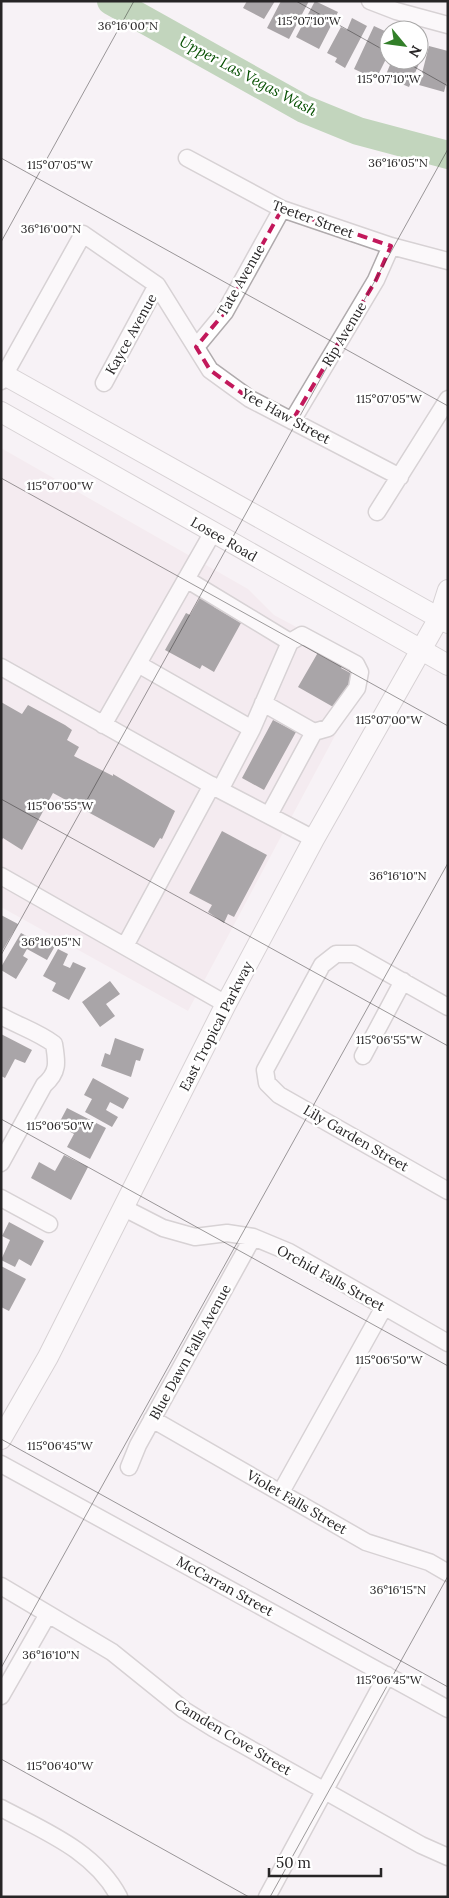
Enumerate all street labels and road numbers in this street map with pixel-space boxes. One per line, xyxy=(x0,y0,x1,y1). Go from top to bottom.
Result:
street label: Teeter Street xyxy=(270,196,357,242)
street label: Tate Avenue xyxy=(213,241,269,319)
street label: Kayce Avenue xyxy=(101,290,161,378)
street label: Rip Avenue xyxy=(318,298,371,370)
street label: Yee Haw Street xyxy=(237,384,334,448)
street label: Losee Road xyxy=(187,513,261,565)
street label: East Tropical Parkway xyxy=(175,957,257,1094)
street label: Lily Garden Street xyxy=(300,1101,412,1176)
street label: Orchid Falls Street xyxy=(274,1241,389,1315)
street label: Blue Dawn Falls Avenue xyxy=(145,1281,235,1423)
street label: Violet Falls Street xyxy=(243,1465,351,1538)
street label: McCarran Street xyxy=(173,1552,277,1620)
street label: Camden Cove Street xyxy=(171,1695,295,1779)

